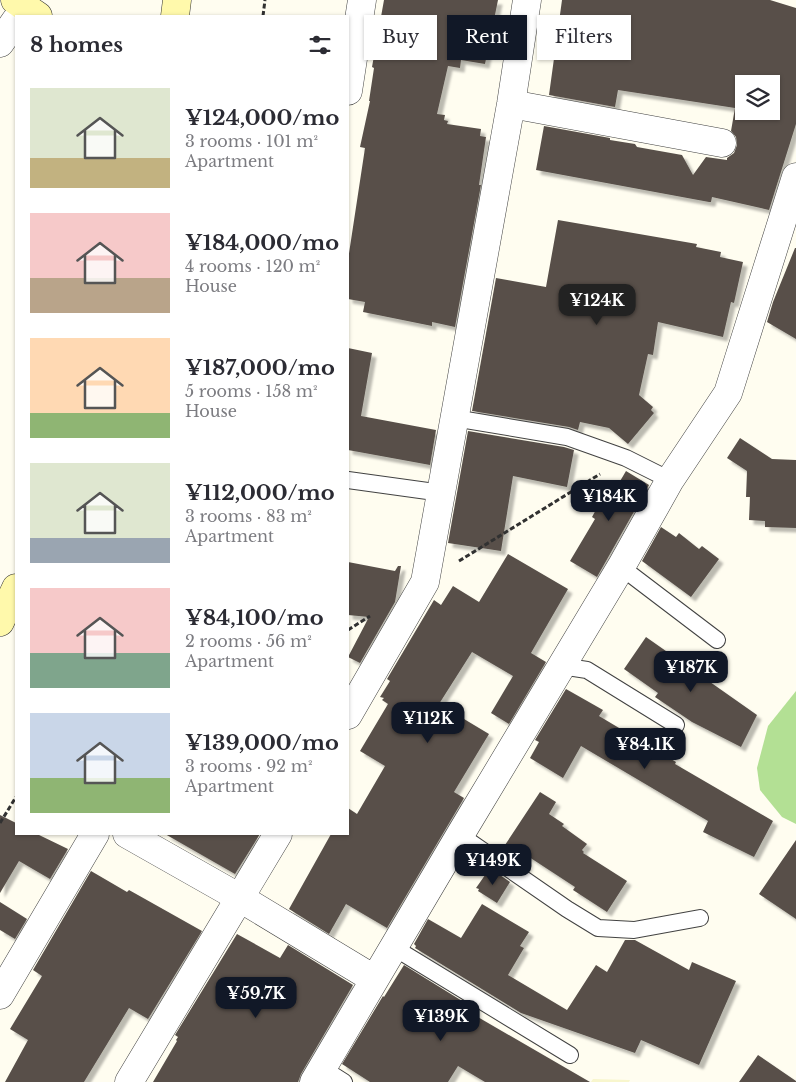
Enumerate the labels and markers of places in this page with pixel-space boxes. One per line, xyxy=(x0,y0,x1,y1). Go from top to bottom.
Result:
pin: ¥124K xyxy=(562,284,632,326)
pin: ¥184K xyxy=(574,480,644,522)
pin: ¥187K xyxy=(656,650,726,693)
pin: ¥112K xyxy=(393,702,463,744)
pin: ¥84.1K xyxy=(604,728,686,770)
pin: ¥149K xyxy=(458,844,528,886)
pin: ¥59.7K xyxy=(215,976,297,1019)
pin: ¥139K xyxy=(406,1000,476,1042)

